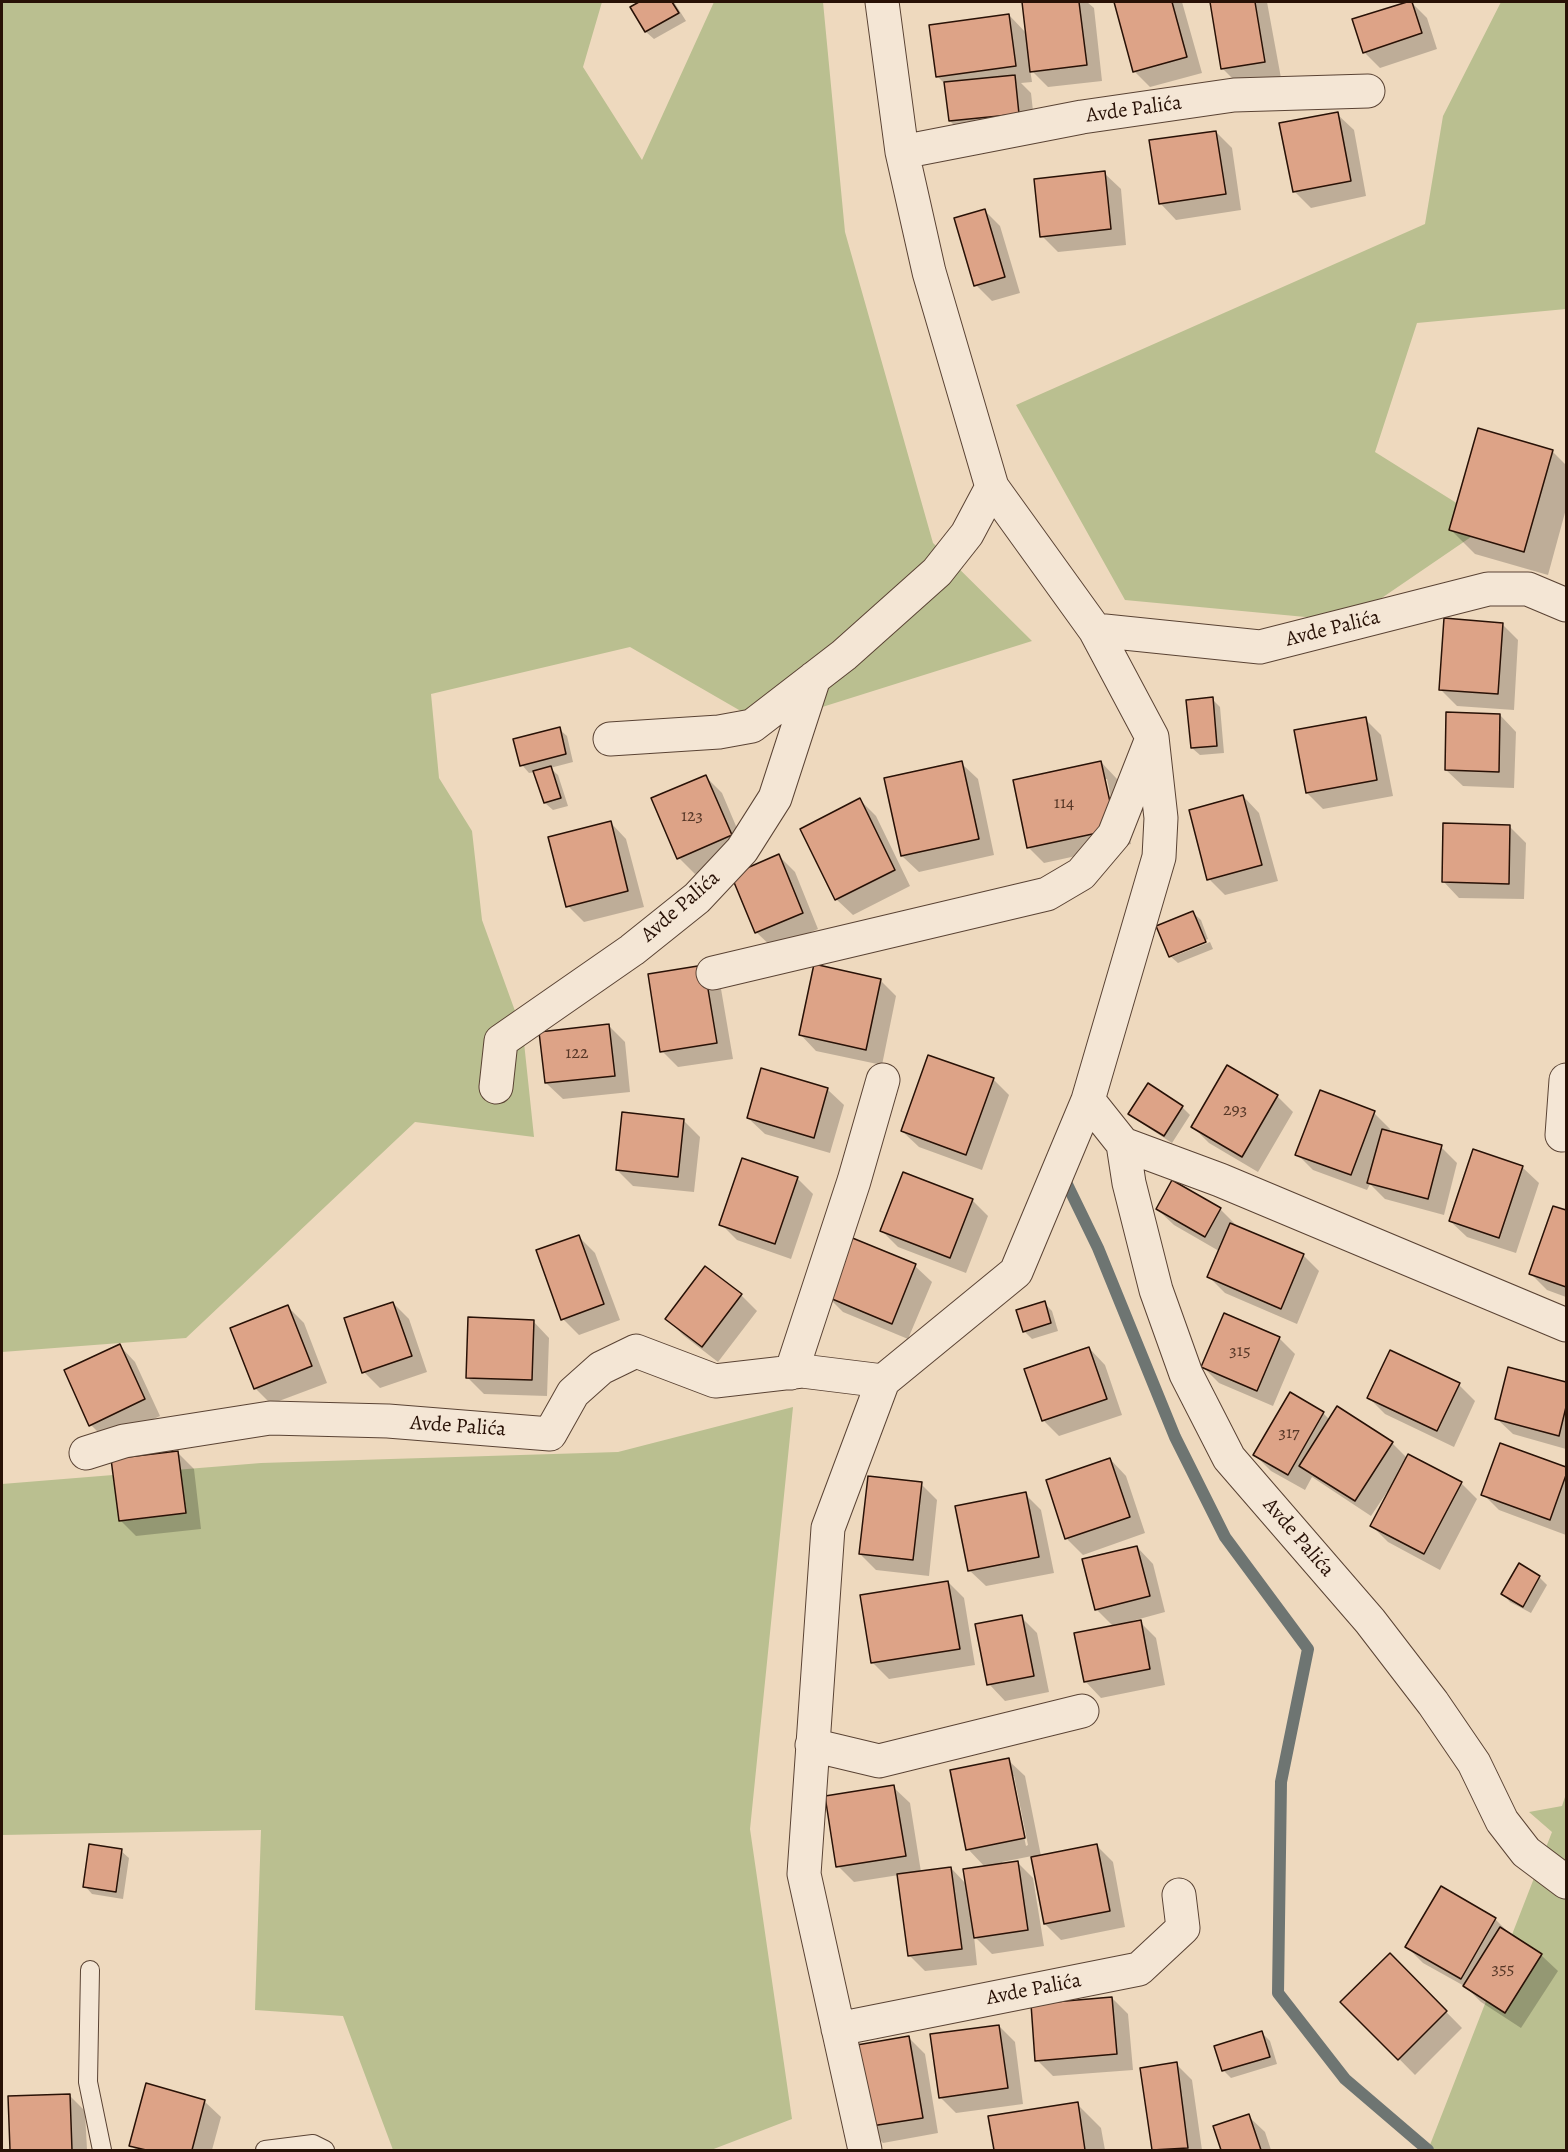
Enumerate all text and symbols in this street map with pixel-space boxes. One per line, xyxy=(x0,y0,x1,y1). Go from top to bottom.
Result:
street label: Avde Palića xyxy=(1085,91,1183,129)
street label: Avde Palića xyxy=(1283,605,1383,653)
house number: 114 xyxy=(1054,793,1074,815)
house number: 123 xyxy=(681,806,703,828)
street label: Avde Palića xyxy=(636,866,726,948)
house number: 122 xyxy=(565,1043,589,1065)
house number: 293 xyxy=(1223,1100,1247,1122)
house number: 315 xyxy=(1229,1341,1251,1363)
street label: Avde Palića xyxy=(409,1411,507,1443)
house number: 317 xyxy=(1278,1423,1300,1445)
street label: Avde Palića xyxy=(1257,1493,1339,1583)
house number: 355 xyxy=(1492,1959,1514,1981)
street label: Avde Palića xyxy=(984,1968,1084,2012)

